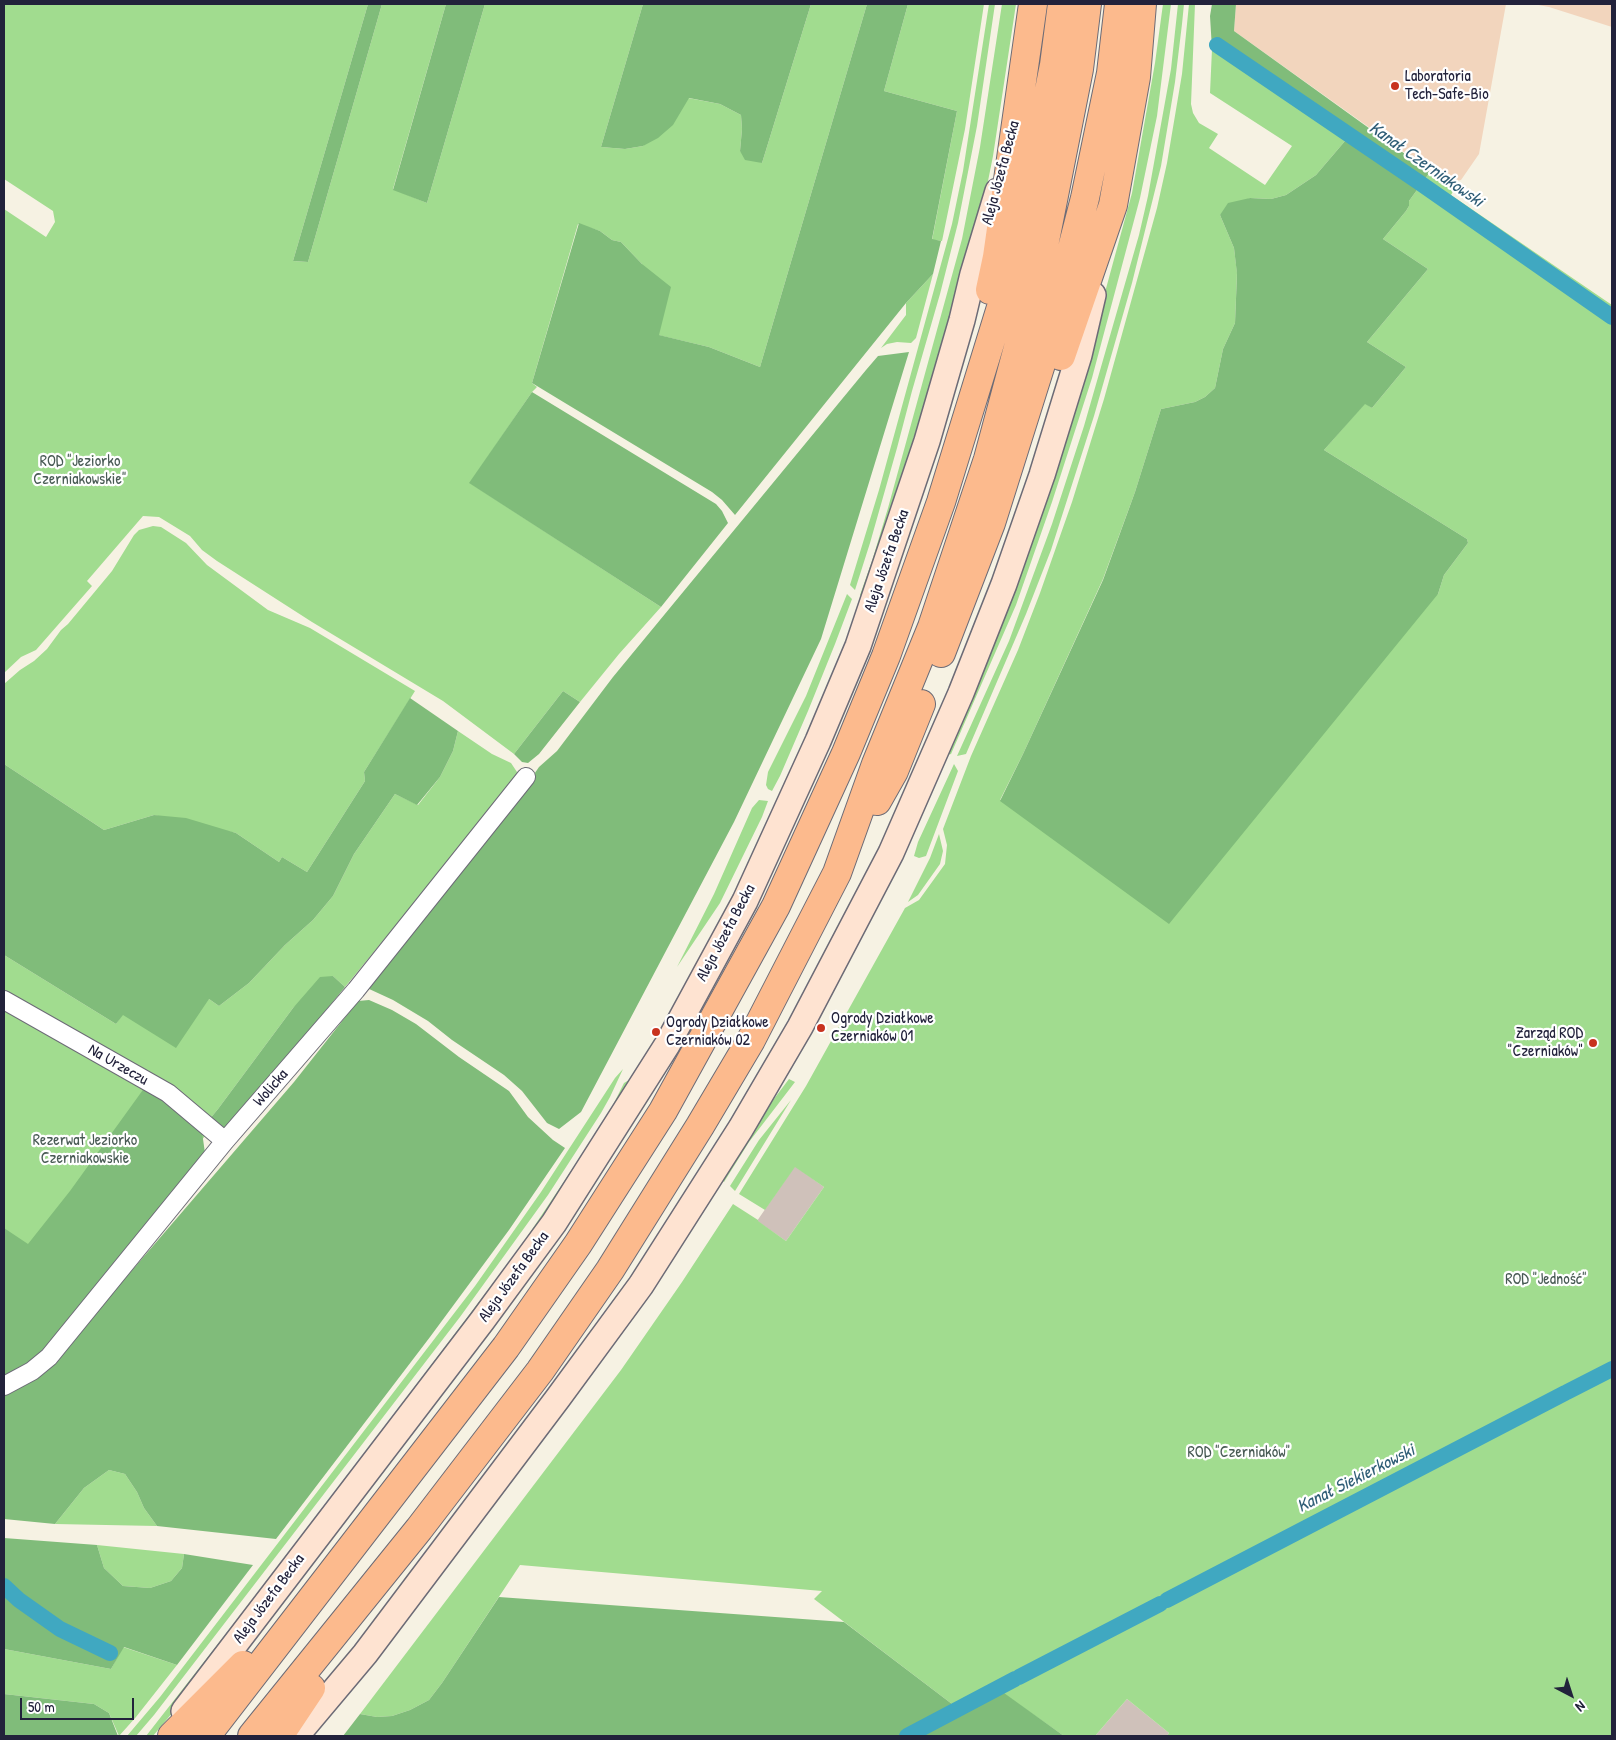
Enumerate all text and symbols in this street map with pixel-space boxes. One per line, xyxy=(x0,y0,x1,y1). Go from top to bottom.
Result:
place label: Laboratoria Tech-Safe-Bio xyxy=(1405,67,1489,105)
marker: Laboratoria Tech-Safe-Bio xyxy=(1389,80,1401,92)
water label: Kanał Czerniakowski xyxy=(1365,117,1487,213)
street label: Aleja Józefa Becka xyxy=(978,119,1024,227)
park label: ROD "Jeziorko Czerniakowskie" xyxy=(33,452,127,490)
street label: Aleja Józefa Becka xyxy=(861,507,913,615)
street label: Aleja Józefa Becka xyxy=(692,881,760,985)
place label: Ogrody Działkowe Czerniaków 01 xyxy=(831,1009,934,1047)
place label: Ogrody Działkowe Czerniaków 02 xyxy=(666,1013,769,1051)
marker: Ogrody Działkowe Czerniaków 01 xyxy=(815,1022,827,1034)
place label: Zarząd ROD "Czerniaków" xyxy=(1508,1024,1583,1062)
marker: Ogrody Działkowe Czerniaków 02 xyxy=(650,1026,662,1038)
marker: Zarząd ROD "Czerniaków" xyxy=(1587,1037,1599,1049)
street label: Na Urzeczu xyxy=(85,1040,151,1090)
street label: Wolicka xyxy=(250,1065,292,1111)
park label: Rezerwat Jeziorko Czerniakowskie xyxy=(33,1131,137,1169)
street label: Aleja Józefa Becka xyxy=(475,1228,553,1326)
park label: ROD "Jedność" xyxy=(1505,1270,1587,1290)
water label: Kanał Siekierkowski xyxy=(1294,1440,1418,1518)
park label: ROD "Czerniaków" xyxy=(1188,1443,1290,1463)
street label: Aleja Józefa Becka xyxy=(229,1550,309,1648)
north arrow xyxy=(1546,1670,1596,1720)
scale bar xyxy=(22,1688,136,1720)
text: 50 m xyxy=(28,1696,55,1717)
text: N xyxy=(1572,1697,1590,1717)

